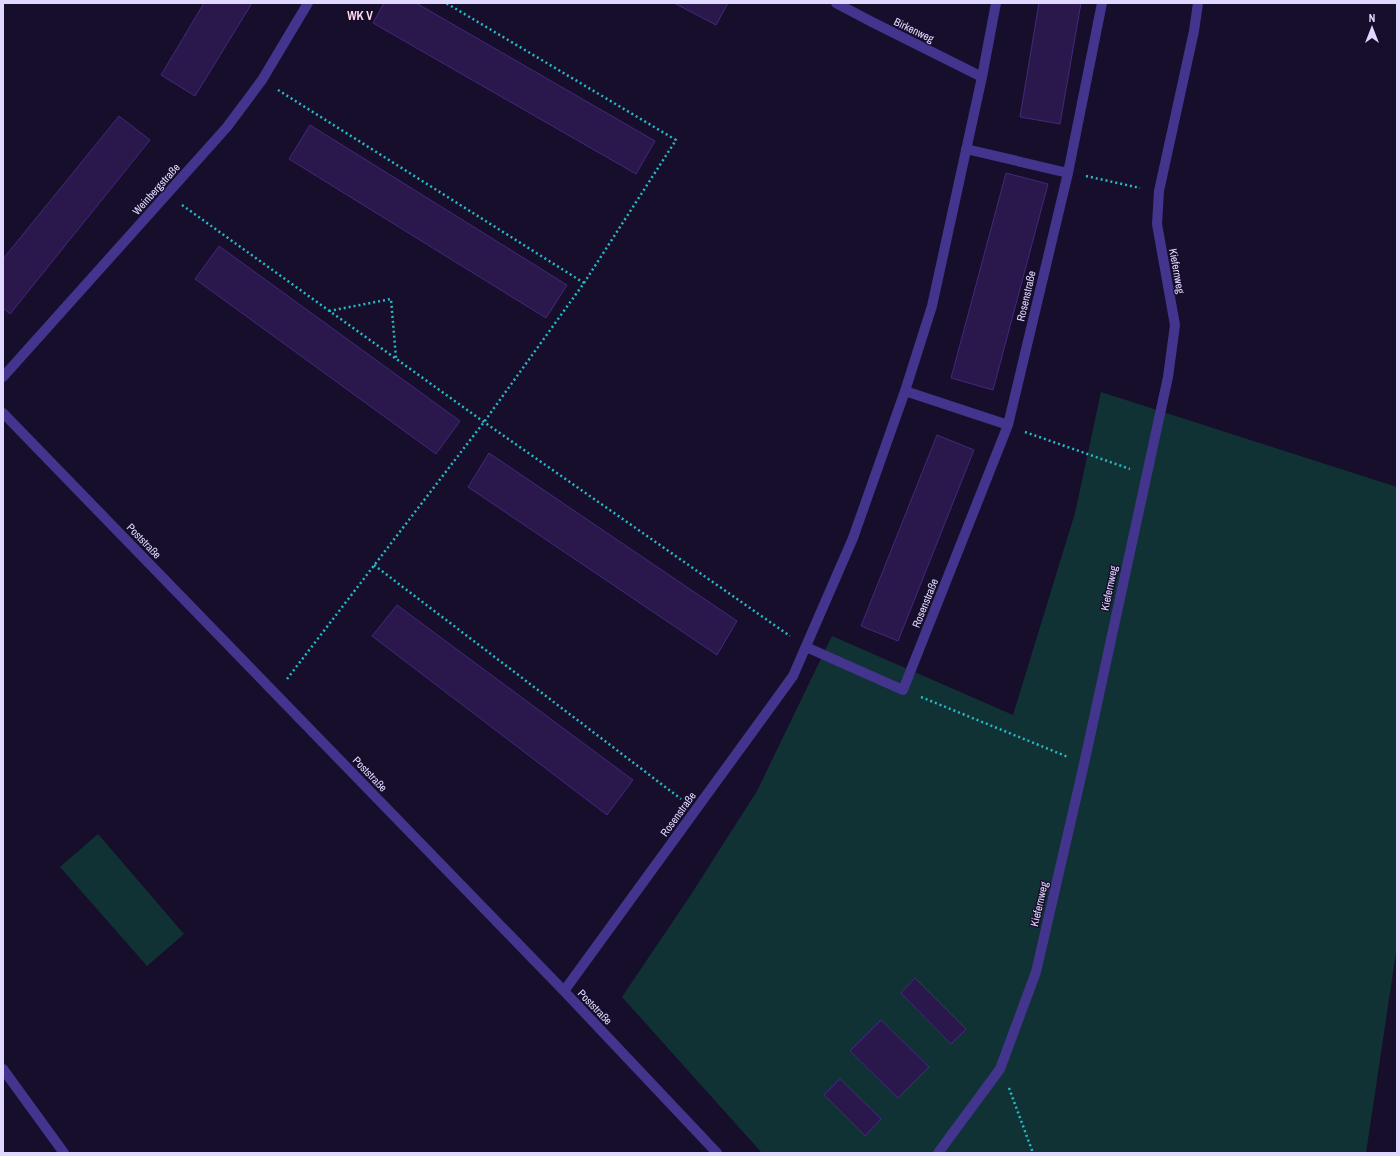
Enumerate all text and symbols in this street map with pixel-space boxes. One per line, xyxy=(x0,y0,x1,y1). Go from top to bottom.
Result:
district label: WK V xyxy=(347,8,373,24)
north arrow xyxy=(1352,8,1392,48)
text: N xyxy=(1369,11,1375,25)
street label: Birkenweg xyxy=(892,14,936,46)
street label: Weinbergstraße xyxy=(129,160,183,218)
street label: Kiefernweg xyxy=(1166,247,1188,295)
street label: Rosenstraße xyxy=(1013,269,1039,323)
street label: Poststraße xyxy=(124,520,164,562)
street label: Kiefernweg xyxy=(1097,564,1121,612)
street label: Rosenstraße xyxy=(909,576,941,630)
street label: Poststraße xyxy=(350,753,390,795)
street label: Rosenstraße xyxy=(657,789,699,839)
street label: Kiefernweg xyxy=(1027,880,1051,928)
street label: Poststraße xyxy=(575,986,615,1028)

